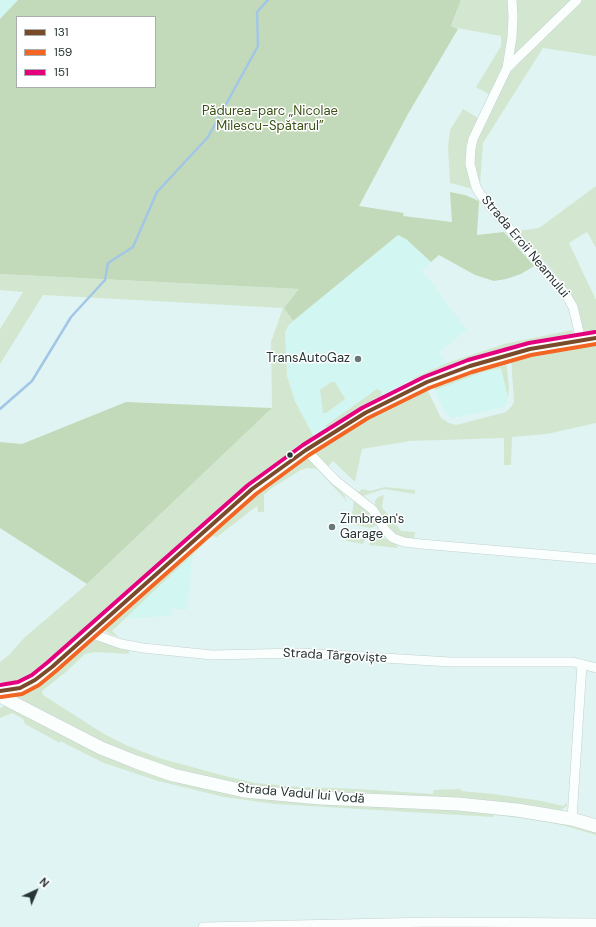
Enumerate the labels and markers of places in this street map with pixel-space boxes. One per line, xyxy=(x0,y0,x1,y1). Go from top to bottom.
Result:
place label: TransAutoGaz xyxy=(266,351,350,367)
marker: TransAutoGaz xyxy=(353,354,363,364)
unlabelled marker xyxy=(285,450,295,460)
place label: Zimbrean's Garage xyxy=(340,512,404,543)
marker: Zimbrean's Garage xyxy=(327,522,337,532)

